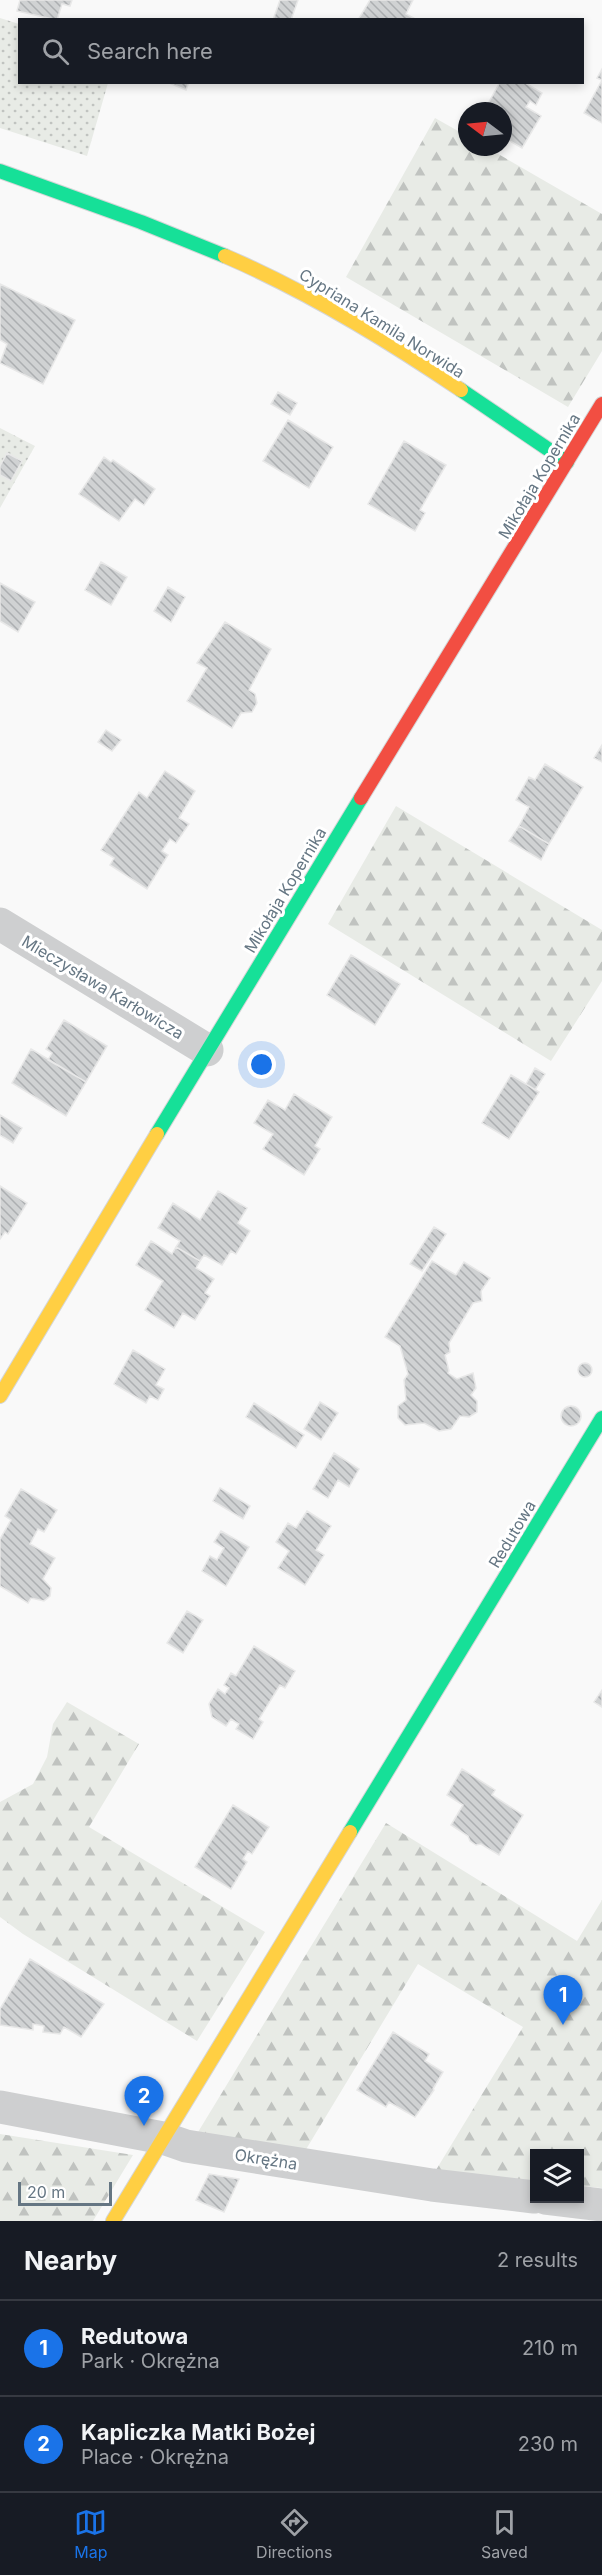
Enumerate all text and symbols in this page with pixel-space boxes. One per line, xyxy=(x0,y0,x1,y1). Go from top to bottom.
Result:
search box xyxy=(18,18,584,84)
icon: search xyxy=(39,35,72,68)
text: Search here xyxy=(87,38,213,64)
north arrow xyxy=(458,102,512,156)
street label: Cypriana Kamila Norwida xyxy=(296,264,468,382)
street label: Mikołaja Kopernika xyxy=(494,410,584,542)
street label: Mikołaja Kopernika xyxy=(240,824,330,956)
street label: Mieczysława Karłowicza xyxy=(18,931,188,1043)
your location xyxy=(247,1050,276,1079)
street label: Redutowa xyxy=(484,1497,540,1571)
pin: 1 xyxy=(544,1976,582,2025)
pin: 2 xyxy=(124,2076,164,2126)
street label: Okrężna xyxy=(233,2144,299,2174)
map controls xyxy=(530,2149,584,2203)
button: layers xyxy=(530,2149,584,2203)
scale bar xyxy=(18,2179,112,2206)
text: 20 m xyxy=(27,2182,65,2202)
text: Nearby xyxy=(24,2245,117,2276)
text: 2 results xyxy=(497,2248,578,2272)
text: Redutowa xyxy=(81,2323,188,2349)
text: 1 xyxy=(39,2336,48,2360)
text: 210 m xyxy=(522,2336,578,2360)
text: Park · Okrężna xyxy=(81,2349,220,2373)
text: Kapliczka Matki Bożej xyxy=(81,2419,315,2445)
text: 2 xyxy=(37,2432,50,2456)
text: 230 m xyxy=(518,2432,578,2456)
text: Place · Okrężna xyxy=(81,2445,229,2469)
tab: Map xyxy=(74,2506,108,2562)
tab: Directions xyxy=(256,2506,332,2562)
tab: Saved xyxy=(481,2506,528,2562)

